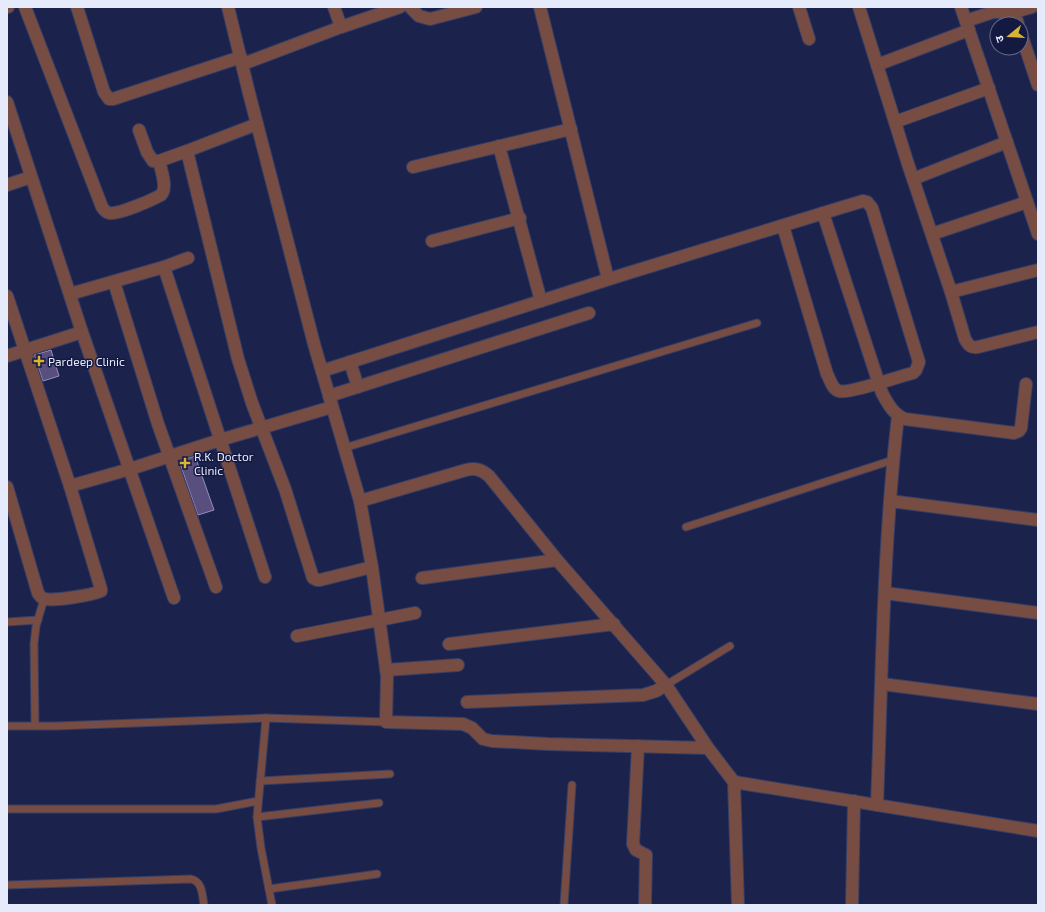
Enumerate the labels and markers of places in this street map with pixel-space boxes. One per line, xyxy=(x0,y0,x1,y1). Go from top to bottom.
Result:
place label: Pardeep Clinic xyxy=(48,354,125,368)
marker: Pardeep Clinic xyxy=(33,355,45,367)
place label: R.K. Doctor Clinic xyxy=(194,449,254,477)
marker: R.K. Doctor Clinic xyxy=(179,457,191,469)

